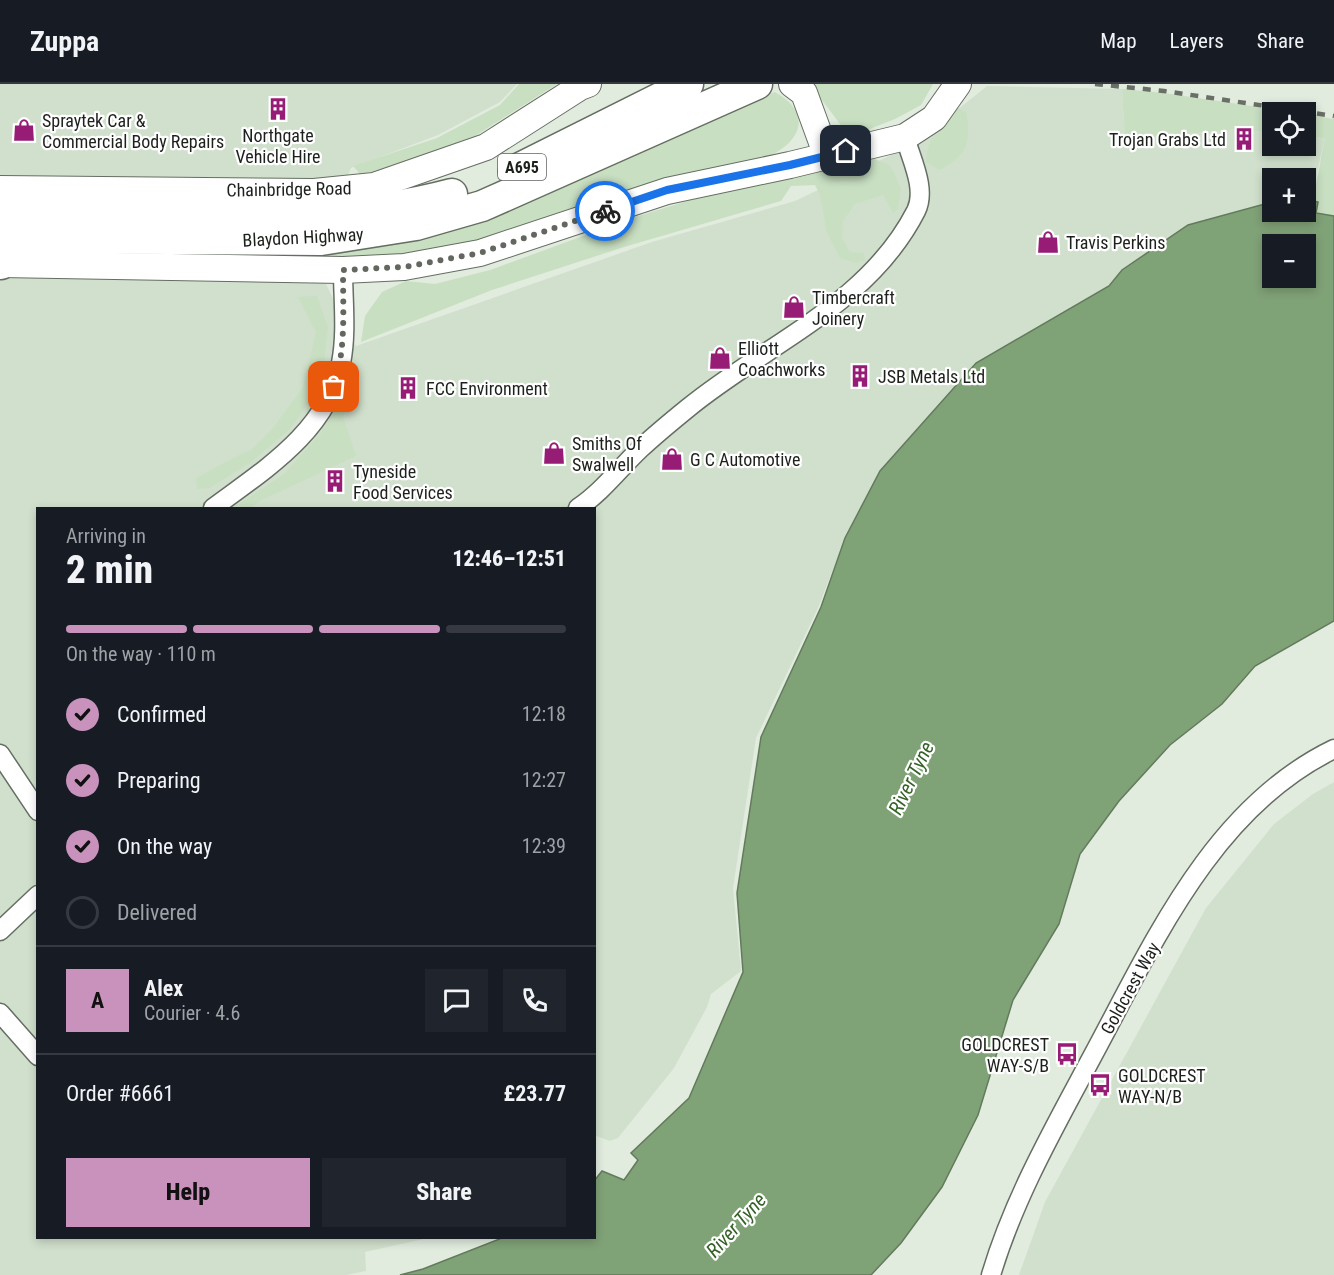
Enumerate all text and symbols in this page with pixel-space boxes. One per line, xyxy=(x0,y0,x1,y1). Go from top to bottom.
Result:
text: Zuppa xyxy=(30,25,99,58)
text: Map xyxy=(1100,29,1137,53)
text: Layers xyxy=(1170,29,1224,53)
text: Share xyxy=(1257,29,1304,53)
building icon: Northgate Vehicle Hire xyxy=(265,96,291,122)
map controls xyxy=(1262,102,1316,288)
button: locate xyxy=(1262,102,1316,156)
place label: Spraytek Car & Commercial Body Repairs xyxy=(42,110,224,152)
shop icon: Spraytek Car & Commercial Body Repairs xyxy=(11,117,37,143)
place label: Northgate Vehicle Hire xyxy=(235,125,321,167)
pin xyxy=(820,125,871,176)
building icon: Trojan Grabs Ltd xyxy=(1231,126,1257,152)
place label: Trojan Grabs Ltd xyxy=(1109,129,1226,150)
icon: home xyxy=(829,134,862,167)
road number: A695 xyxy=(498,154,546,180)
button: + xyxy=(1262,168,1316,222)
street label: Chainbridge Road xyxy=(226,177,352,201)
courier xyxy=(575,181,635,241)
icon: bike xyxy=(589,195,622,228)
street label: Blaydon Highway xyxy=(242,223,365,251)
shop icon: Travis Perkins xyxy=(1035,229,1061,255)
place label: Travis Perkins xyxy=(1066,232,1165,253)
button: − xyxy=(1262,234,1316,288)
place label: Timbercraft Joinery xyxy=(812,287,895,329)
shop icon: Timbercraft Joinery xyxy=(781,294,807,320)
place label: Elliott Coachworks xyxy=(738,338,825,380)
shop icon: Elliott Coachworks xyxy=(707,345,733,371)
pin xyxy=(308,361,359,412)
building icon: JSB Metals Ltd xyxy=(847,363,873,389)
place label: JSB Metals Ltd xyxy=(878,366,985,387)
icon: bag xyxy=(317,370,350,403)
building icon: FCC Environment xyxy=(395,375,421,401)
place label: FCC Environment xyxy=(426,378,548,399)
place label: Smiths Of Swalwell xyxy=(572,433,642,475)
shop icon: Smiths Of Swalwell xyxy=(541,440,567,466)
shop icon: G C Automotive xyxy=(659,446,685,472)
place label: G C Automotive xyxy=(690,449,800,470)
place label: Tyneside Food Services xyxy=(353,461,453,503)
building icon: Tyneside Food Services xyxy=(322,468,348,494)
text: Arriving in xyxy=(66,524,146,548)
text: 12:46–12:51 xyxy=(452,546,566,571)
text: 2 min xyxy=(66,547,153,593)
text: On the way · 110 m xyxy=(66,642,216,666)
icon: check xyxy=(66,698,99,731)
text: Confirmed xyxy=(117,702,206,727)
text: 12:18 xyxy=(522,702,566,726)
water label: River Tyne xyxy=(883,738,939,818)
icon: check xyxy=(66,764,99,797)
text: Preparing xyxy=(117,768,201,793)
text: 12:27 xyxy=(522,768,566,792)
icon: check xyxy=(66,830,99,863)
text: On the way xyxy=(117,834,212,859)
text: 12:39 xyxy=(522,834,566,858)
text: Delivered xyxy=(117,900,197,925)
street label: Goldcrest Way xyxy=(1096,938,1164,1038)
button: chat xyxy=(425,969,488,1032)
button: phone xyxy=(503,969,566,1032)
text: Alex xyxy=(144,976,183,1001)
text: A xyxy=(91,988,104,1013)
text: Courier · 4.6 xyxy=(144,1001,240,1025)
place label: GOLDCREST WAY-S/B xyxy=(961,1034,1049,1076)
bus stop icon: GOLDCREST WAY-S/B xyxy=(1054,1041,1080,1067)
place label: GOLDCREST WAY-N/B xyxy=(1118,1065,1206,1107)
bus stop icon: GOLDCREST WAY-N/B xyxy=(1087,1072,1113,1098)
text: Order #6661 xyxy=(66,1081,174,1106)
text: £23.77 xyxy=(504,1081,566,1106)
button: Help xyxy=(66,1158,310,1227)
button: Share xyxy=(322,1158,566,1227)
water label: River Tyne xyxy=(701,1188,771,1262)

